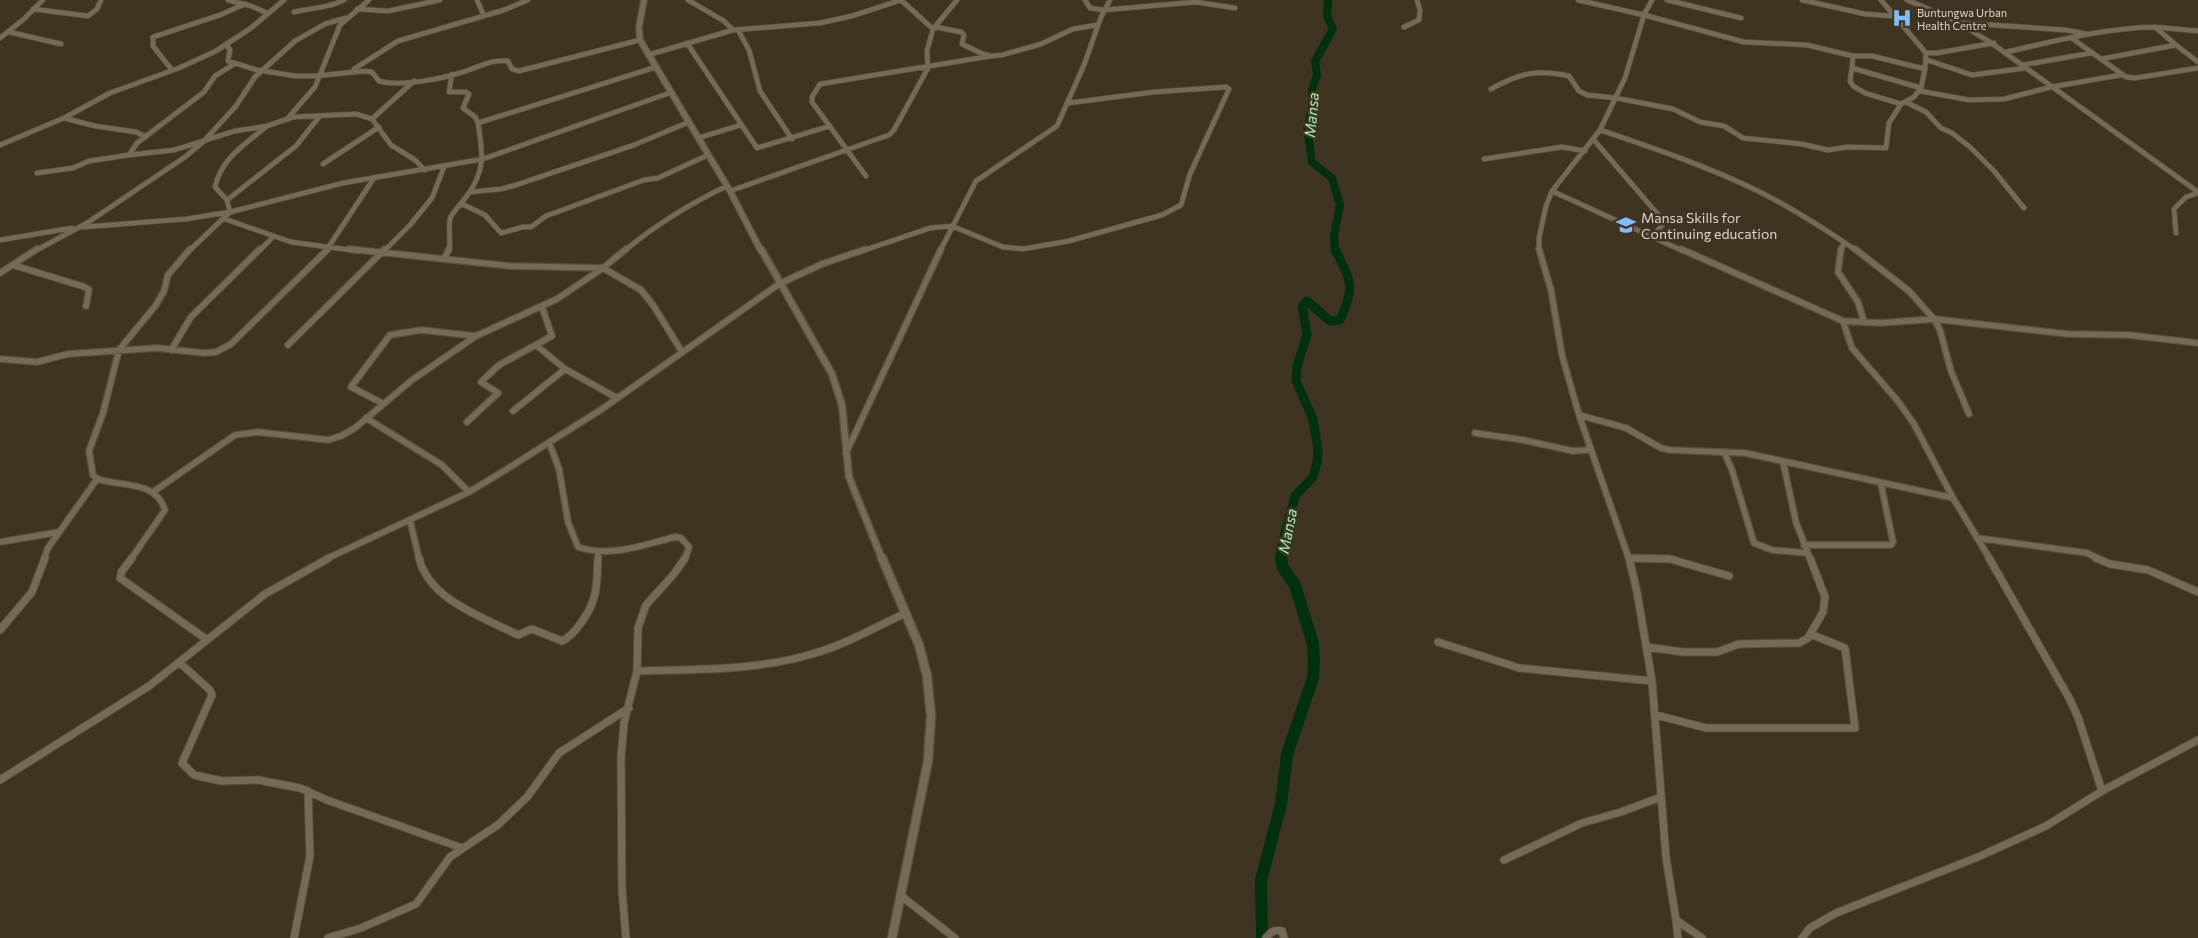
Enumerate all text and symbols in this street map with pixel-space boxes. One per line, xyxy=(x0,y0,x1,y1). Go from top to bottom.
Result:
place label: Buntungwa Urban Health Centre xyxy=(1917,6,2007,32)
hospital icon: Buntungwa Urban Health Centre xyxy=(1891,7,1913,29)
water label: Mansa xyxy=(1300,91,1322,138)
place label: Mansa Skills for Continuing education xyxy=(1641,209,1777,242)
school or university icon: Mansa Skills for Continuing education xyxy=(1615,214,1637,236)
water label: Mansa xyxy=(1274,507,1300,555)

